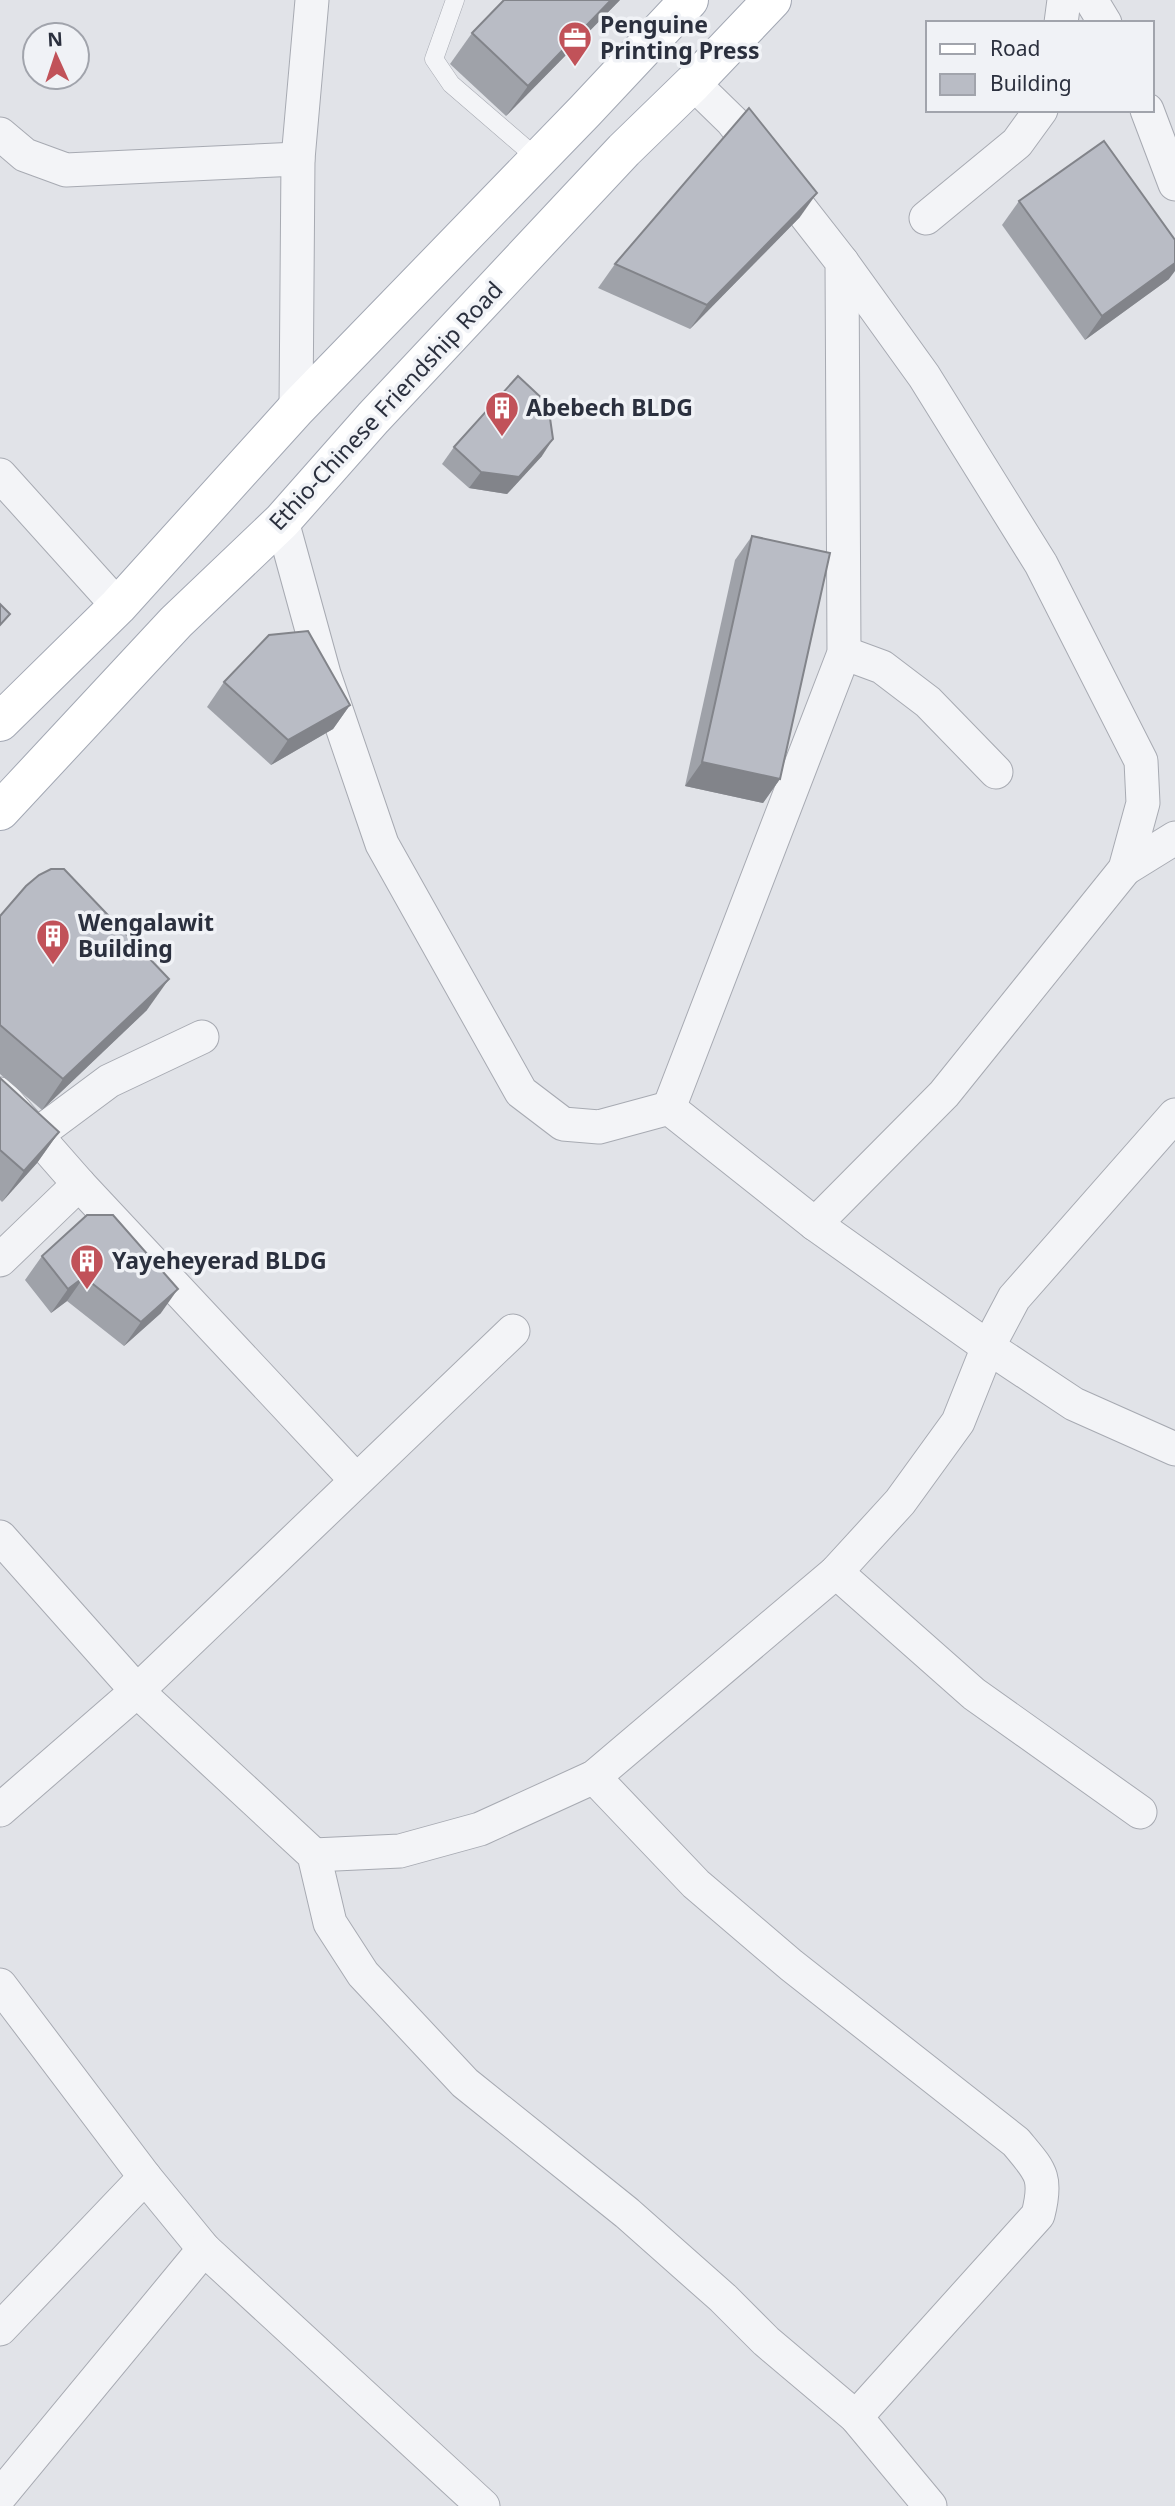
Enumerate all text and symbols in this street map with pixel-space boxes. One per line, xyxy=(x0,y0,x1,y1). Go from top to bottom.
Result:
place label: Penguine Printing Press xyxy=(600,8,760,66)
office icon: Penguine Printing Press xyxy=(556,19,594,68)
north arrow xyxy=(21,21,91,91)
legend xyxy=(926,21,1154,112)
text: N xyxy=(47,26,64,52)
text: Road xyxy=(990,34,1040,62)
text: Building xyxy=(990,69,1072,97)
street label: Ethio-Chinese Friendship Road xyxy=(261,274,509,537)
building icon: Abebech BLDG xyxy=(483,389,521,438)
place label: Abebech BLDG xyxy=(526,391,693,423)
place label: Wengalawit Building xyxy=(78,906,214,964)
building icon: Wengalawit Building xyxy=(34,917,72,966)
building icon: Yayeheyerad BLDG xyxy=(68,1242,106,1291)
place label: Yayeheyerad BLDG xyxy=(112,1244,327,1276)

